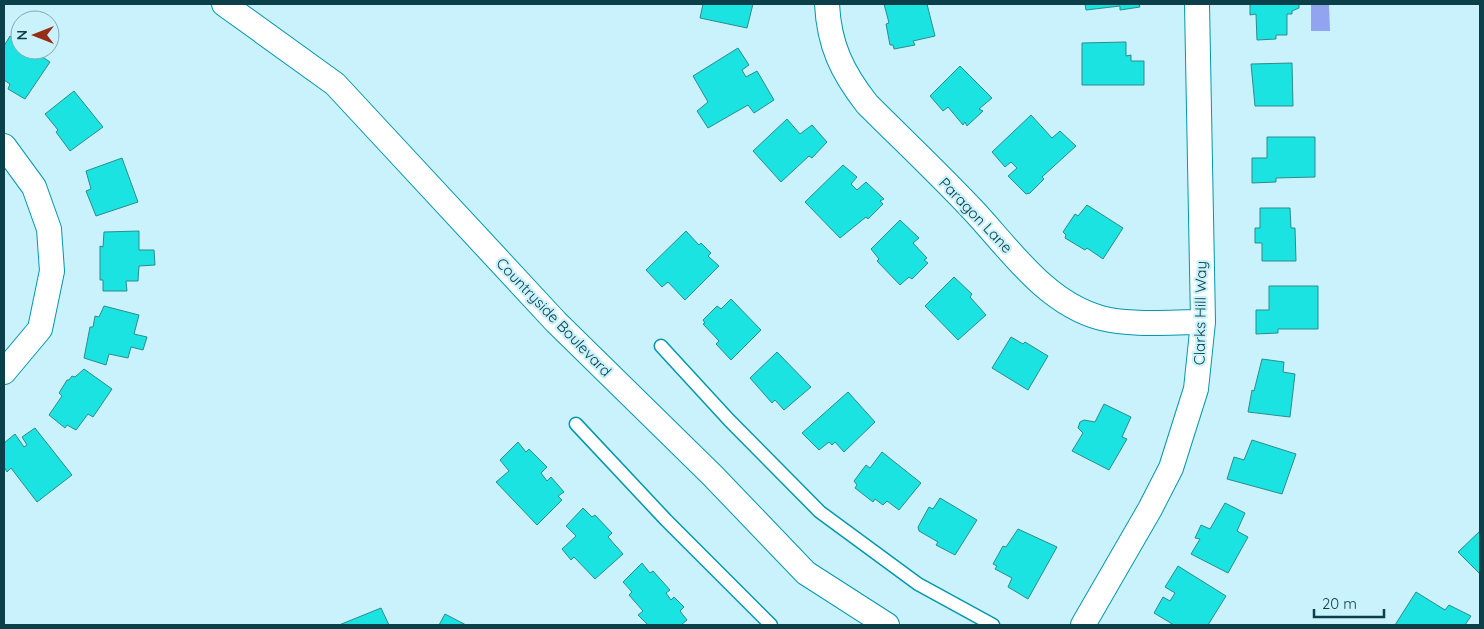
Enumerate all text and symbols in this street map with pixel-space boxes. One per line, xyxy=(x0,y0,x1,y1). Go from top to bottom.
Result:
north arrow xyxy=(10,10,60,60)
text: N xyxy=(13,30,31,40)
street label: Paragon Lane xyxy=(935,173,1017,257)
street label: Countryside Boulevard xyxy=(492,254,616,380)
street label: Clarks Hill Way xyxy=(1190,261,1210,365)
scale bar xyxy=(1314,586,1384,618)
text: 20 m xyxy=(1322,594,1357,613)

